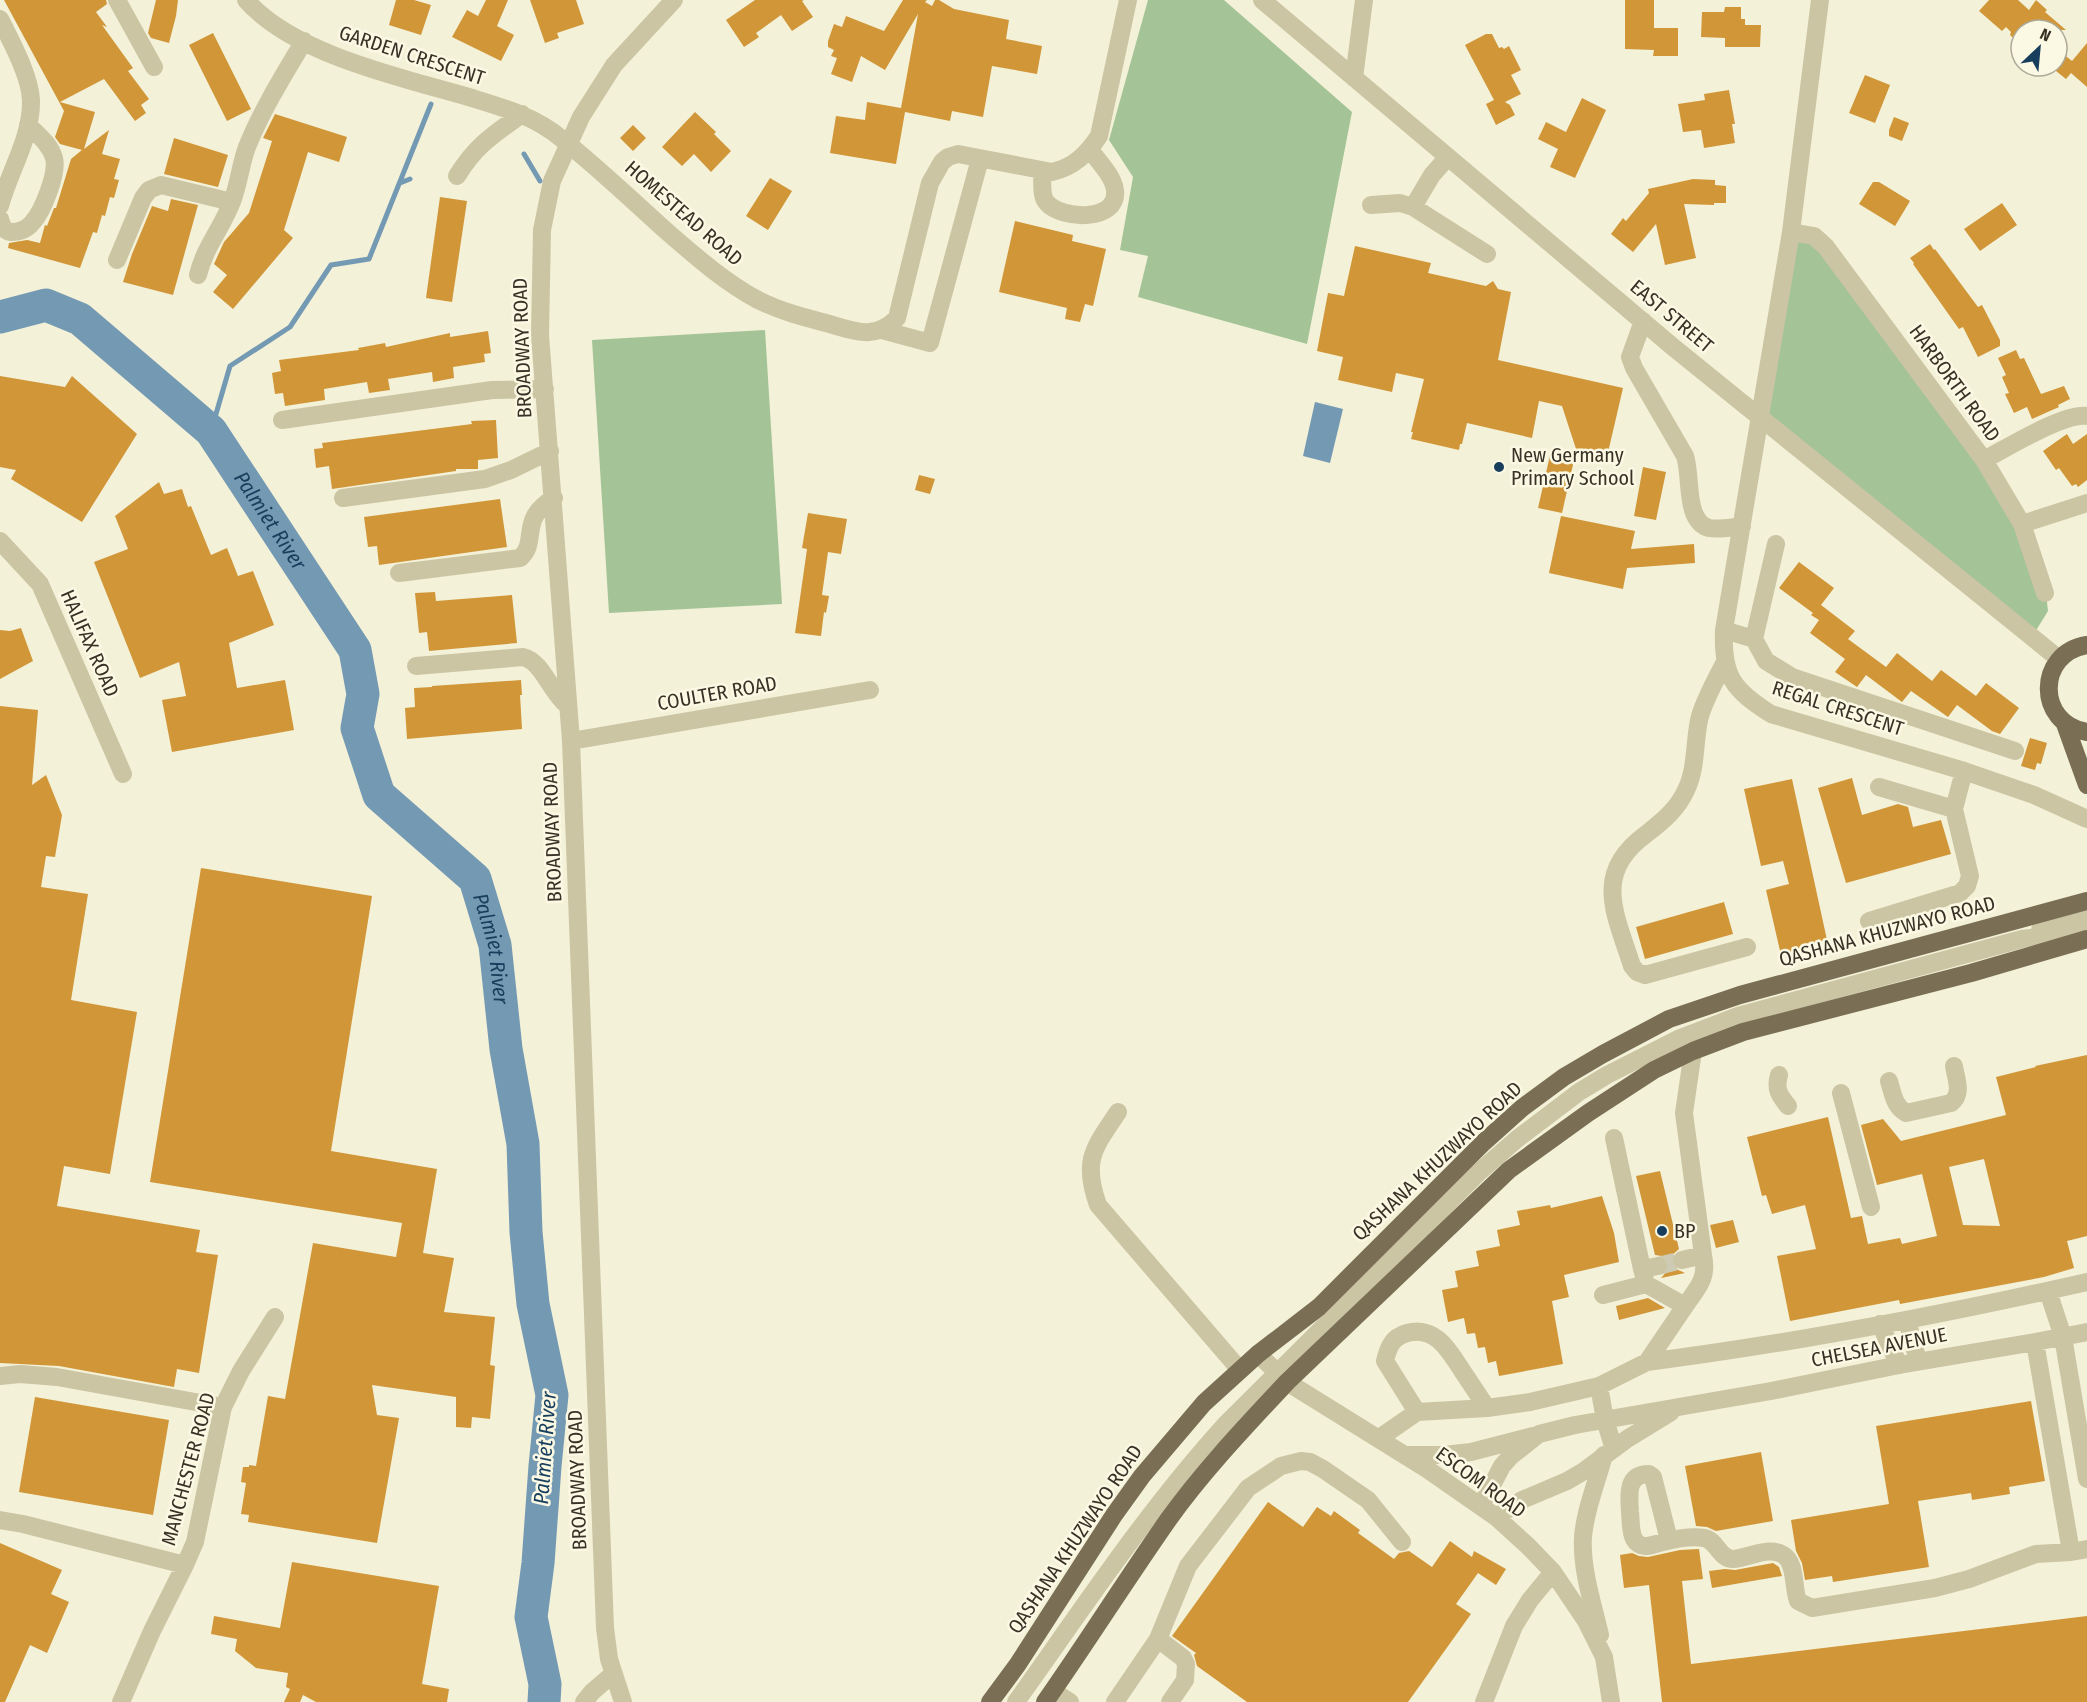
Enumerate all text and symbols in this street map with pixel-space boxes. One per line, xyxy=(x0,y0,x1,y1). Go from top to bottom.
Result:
north arrow xyxy=(2009,18,2069,78)
street label: GARDEN CRESCENT xyxy=(336,20,489,90)
text: N xyxy=(2037,24,2054,46)
street label: HOMESTEAD ROAD xyxy=(620,155,748,271)
street label: EAST STREET xyxy=(1626,274,1719,358)
street label: BROADWAY ROAD xyxy=(508,277,536,419)
street label: HARBORTH ROAD xyxy=(1904,320,2006,446)
place label: New Germany Primary School xyxy=(1511,443,1634,490)
marker: New Germany Primary School xyxy=(1492,460,1506,474)
water label: Palmiet River xyxy=(228,466,312,576)
street label: HALIFAX ROAD xyxy=(56,586,124,700)
street label: COULTER ROAD xyxy=(655,671,779,715)
street label: REGAL CRESCENT xyxy=(1769,675,1907,741)
street label: BROADWAY ROAD xyxy=(538,761,566,903)
water label: Palmiet River xyxy=(467,890,514,1006)
street label: QASHANA KHUZWAYO ROAD xyxy=(1776,891,1998,971)
street label: QASHANA KHUZWAYO ROAD xyxy=(1347,1076,1527,1246)
place label: BP xyxy=(1674,1219,1695,1243)
marker: BP xyxy=(1655,1224,1669,1238)
street label: CHELSEA AVENUE xyxy=(1809,1322,1949,1372)
street label: MANCHESTER ROAD xyxy=(156,1390,220,1548)
water label: Palmiet River xyxy=(528,1390,562,1505)
street label: BROADWAY ROAD xyxy=(563,1409,591,1551)
street label: QASHANA KHUZWAYO ROAD xyxy=(1003,1440,1147,1638)
street label: ESCOM ROAD xyxy=(1431,1441,1531,1523)

